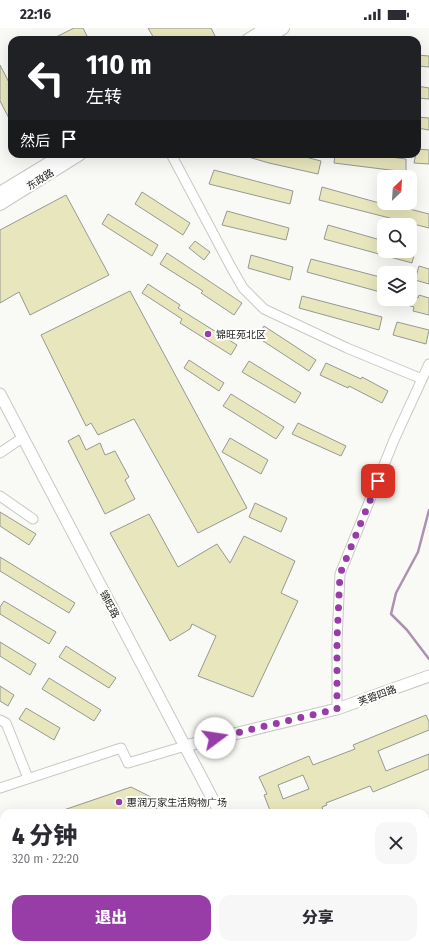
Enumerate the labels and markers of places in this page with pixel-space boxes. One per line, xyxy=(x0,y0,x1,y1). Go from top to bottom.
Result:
marker: 锦旺苑北区 xyxy=(203,329,213,339)
place label: 锦旺苑北区 xyxy=(216,329,266,341)
pin xyxy=(361,464,395,498)
marker: 惠润万家生活购物广场 xyxy=(114,797,124,807)
place label: 惠润万家生活购物广场 xyxy=(127,797,227,809)

